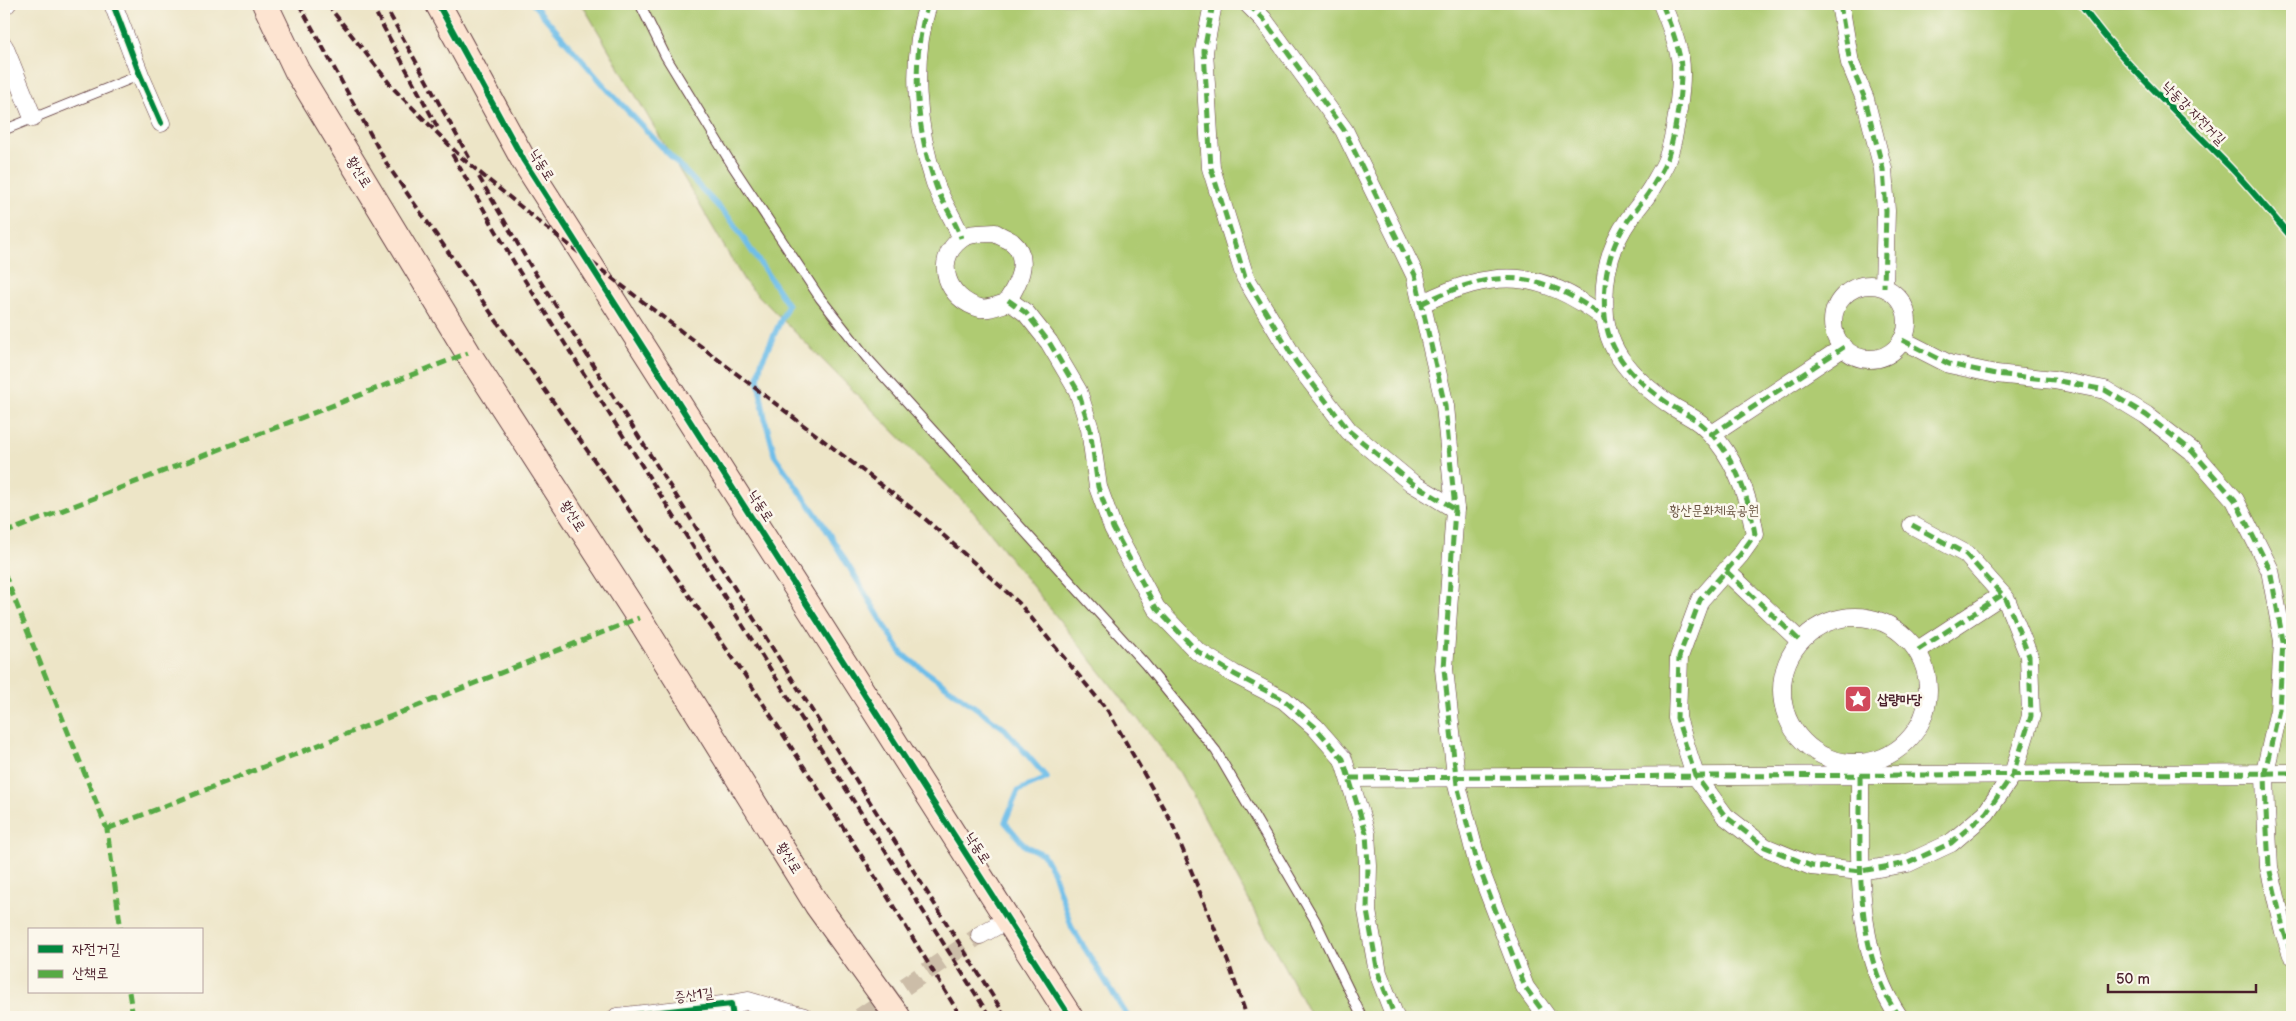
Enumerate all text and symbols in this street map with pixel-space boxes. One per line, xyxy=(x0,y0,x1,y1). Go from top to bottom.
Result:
street label: 낙동강 자전거길 xyxy=(2159,78,2230,149)
street label: 낙동로 xyxy=(526,146,558,184)
street label: 황산로 xyxy=(343,153,375,191)
street label: 낙동로 xyxy=(745,487,777,525)
street label: 황산로 xyxy=(557,497,589,535)
park label: 황산문화체육공원 xyxy=(1669,502,1759,519)
place icon: 삽량마당 xyxy=(1843,684,1873,714)
place label: 삽량마당 xyxy=(1877,691,1923,708)
street label: 낙동로 xyxy=(962,829,994,867)
street label: 황산로 xyxy=(773,839,805,877)
legend xyxy=(28,928,202,994)
text: 자전거길 xyxy=(72,940,120,959)
scale bar xyxy=(2108,961,2256,993)
text: 산책로 xyxy=(72,964,108,983)
text: 50 m xyxy=(2116,970,2150,989)
street label: 증산1길 xyxy=(674,984,715,1006)

